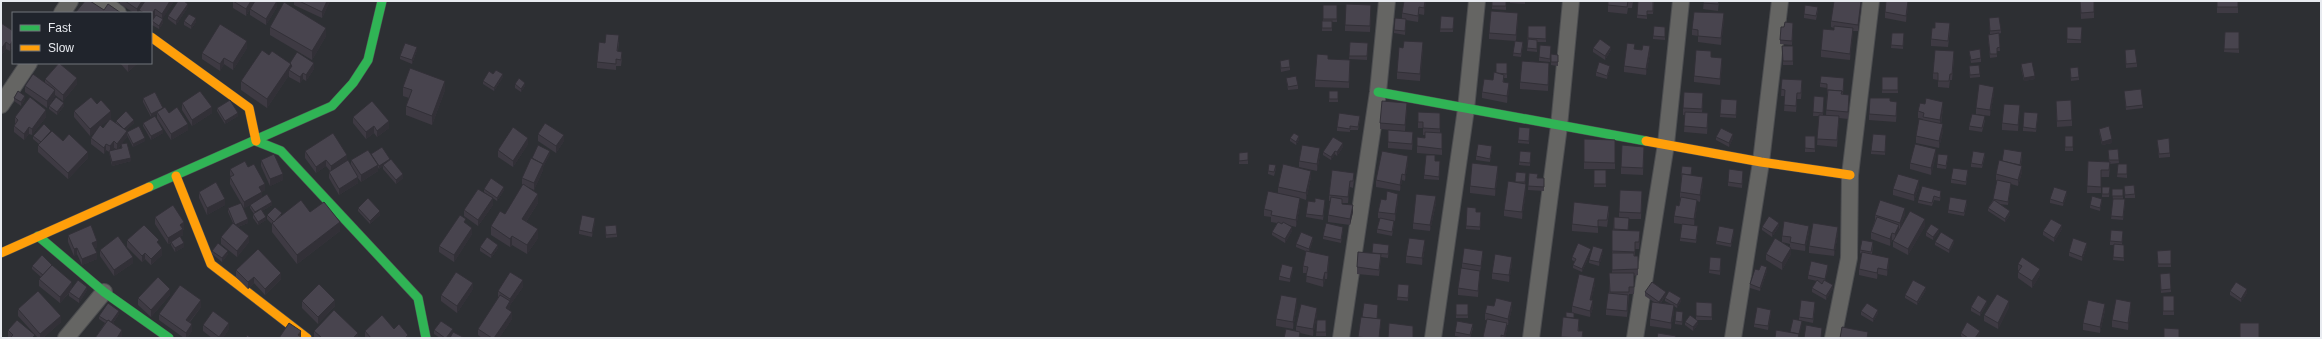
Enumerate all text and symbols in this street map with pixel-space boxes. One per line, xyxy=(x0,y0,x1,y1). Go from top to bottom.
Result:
legend xyxy=(12,12,152,64)
text: Fast xyxy=(48,21,72,35)
text: Slow xyxy=(48,41,74,55)

